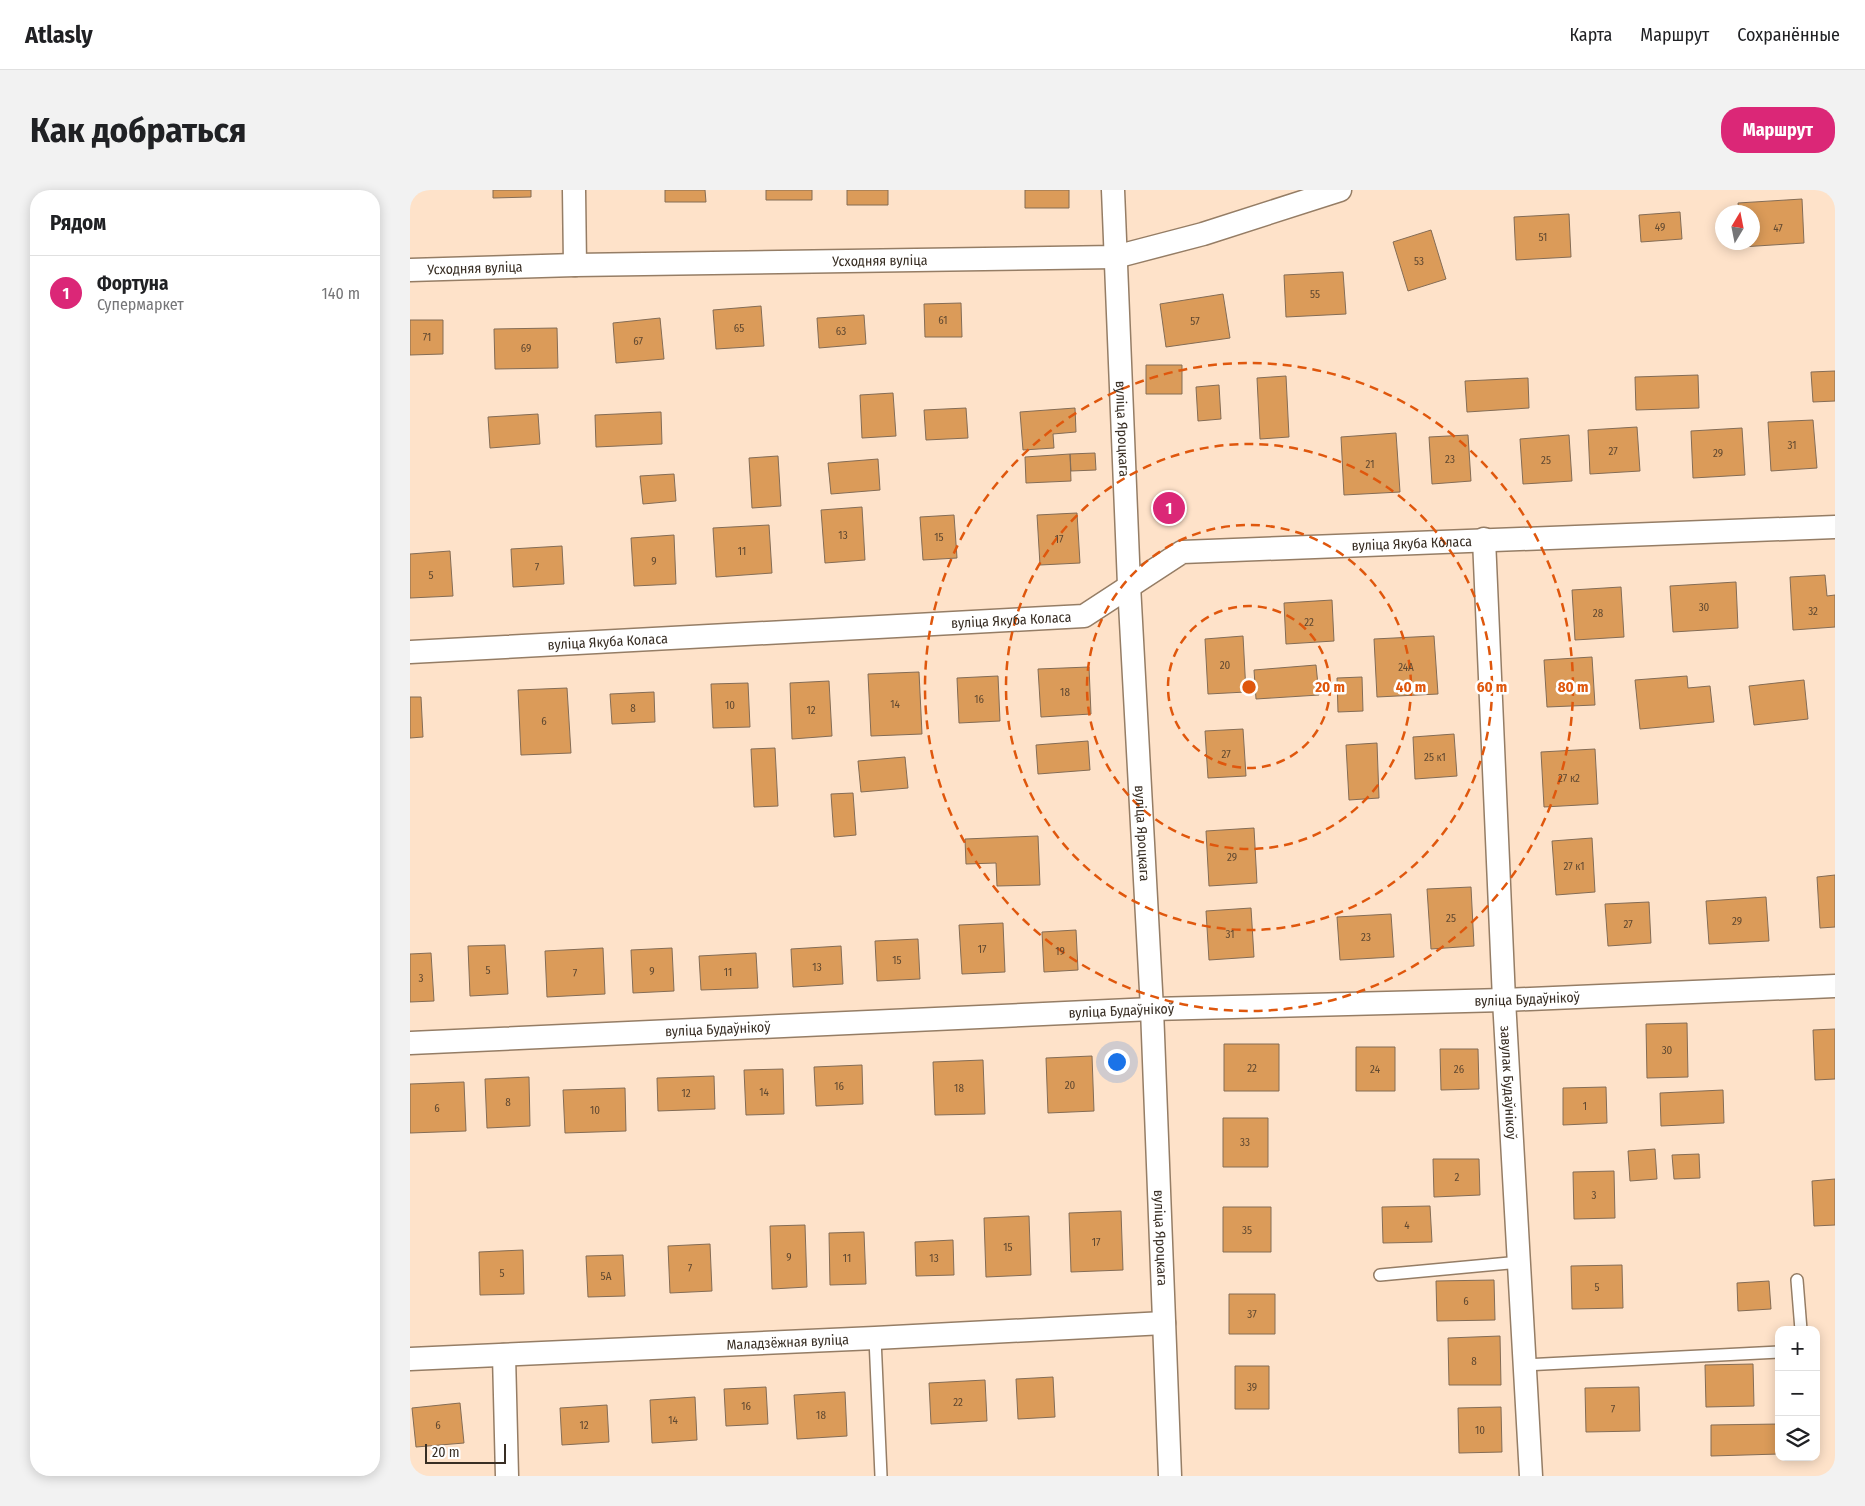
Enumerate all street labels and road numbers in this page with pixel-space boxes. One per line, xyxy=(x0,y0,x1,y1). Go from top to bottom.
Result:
street label: Усходняя вуліца xyxy=(831,251,928,270)
street label: Усходняя вуліца xyxy=(426,258,523,278)
street label: вуліца Яроцкага xyxy=(1112,380,1133,477)
street label: вуліца Якуба Коласа xyxy=(1351,532,1472,554)
street label: вуліца Якуба Коласа xyxy=(951,608,1072,632)
street label: вуліца Якуба Коласа xyxy=(547,630,668,653)
street label: вуліца Яроцкага xyxy=(1131,785,1154,882)
street label: вуліца Будаўнікоў xyxy=(1474,988,1581,1009)
street label: вуліца Будаўнікоў xyxy=(1068,1000,1175,1021)
street label: вуліца Будаўнікоў xyxy=(665,1018,772,1040)
street label: завулак Будаўнікоў xyxy=(1497,1025,1520,1141)
street label: вуліца Яроцкага xyxy=(1150,1189,1171,1286)
street label: Маладзёжная вуліца xyxy=(726,1331,849,1353)

